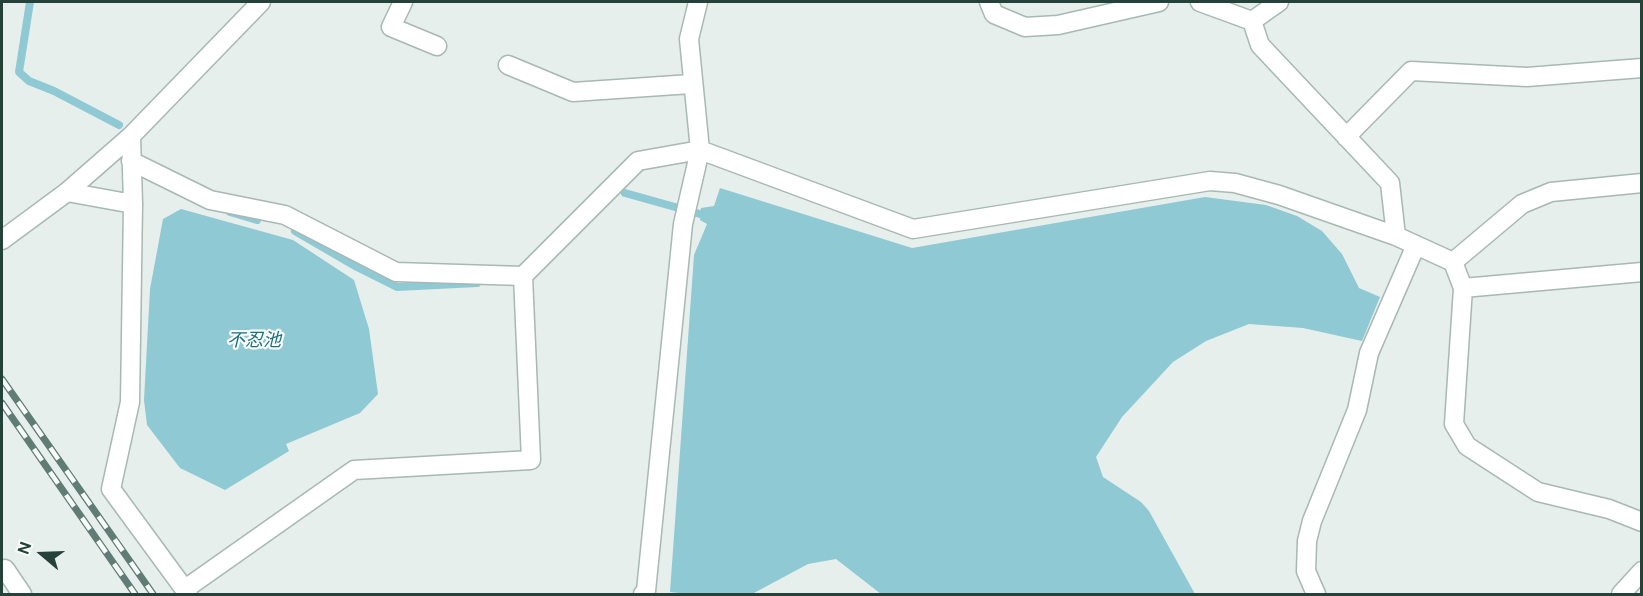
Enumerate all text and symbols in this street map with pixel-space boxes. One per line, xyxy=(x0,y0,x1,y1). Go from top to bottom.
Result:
water label: 不忍池 xyxy=(227,330,281,352)
north arrow xyxy=(12,524,72,584)
text: N xyxy=(13,539,36,557)

